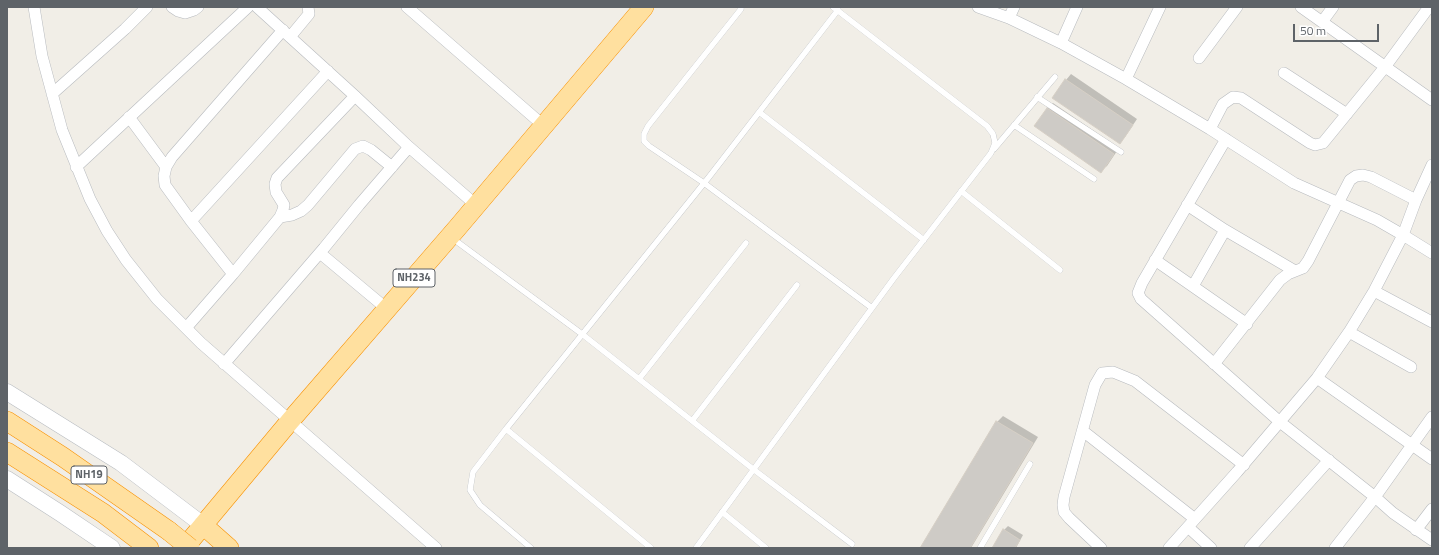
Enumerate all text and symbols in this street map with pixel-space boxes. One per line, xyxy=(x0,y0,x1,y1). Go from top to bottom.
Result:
scale bar xyxy=(1295,16,1381,42)
text: 50 m xyxy=(1300,21,1326,40)
road number: NH234 xyxy=(393,269,435,287)
road number: NH19 xyxy=(71,466,107,484)

